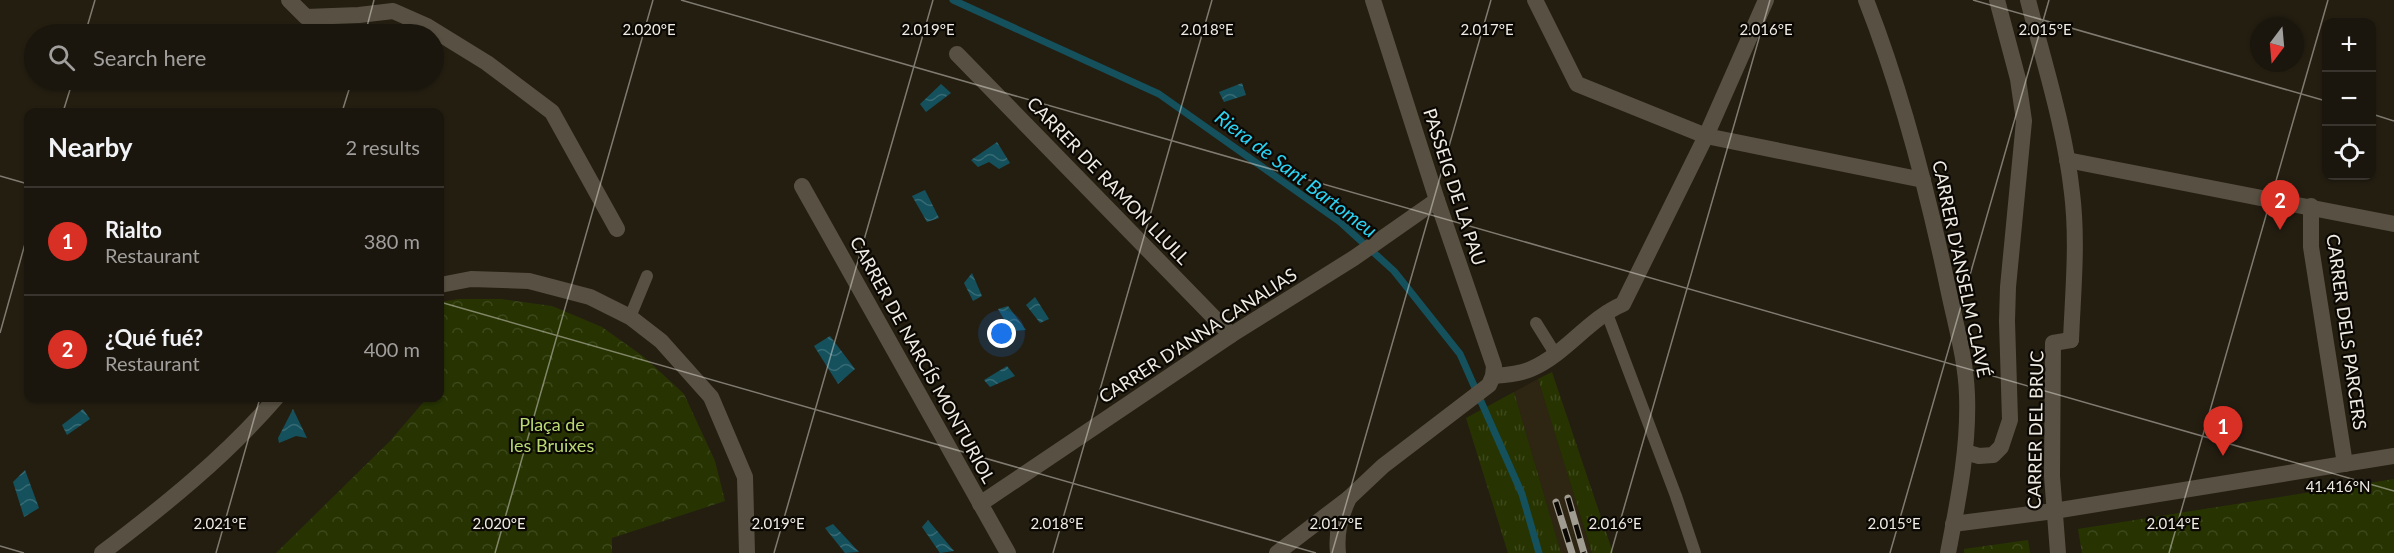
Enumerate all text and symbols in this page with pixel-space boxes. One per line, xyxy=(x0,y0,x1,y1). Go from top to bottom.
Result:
north arrow xyxy=(2250,18,2304,72)
map controls xyxy=(2322,18,2376,180)
button: + xyxy=(2322,18,2376,72)
text: 2.020°E xyxy=(622,20,676,38)
text: 2.019°E xyxy=(901,20,955,38)
text: 2.018°E xyxy=(1180,20,1234,38)
text: 2.017°E xyxy=(1460,20,1514,38)
text: 2.016°E xyxy=(1739,20,1793,38)
text: 2.015°E xyxy=(2018,20,2072,38)
search box xyxy=(24,24,444,90)
icon: search xyxy=(45,41,78,74)
text: Search here xyxy=(93,44,206,71)
button: − xyxy=(2322,72,2376,126)
street label: CARRER DE RAMON LLULL xyxy=(1023,92,1195,269)
water label: Riera de Sant Bartomeu xyxy=(1211,105,1382,242)
street label: PASSEIG DE LA PAU xyxy=(1419,105,1491,268)
button: locate xyxy=(2322,126,2376,180)
text: Nearby xyxy=(48,131,133,163)
text: 2 results xyxy=(345,135,420,159)
street label: CARRER D'ANSELM CLAVÉ xyxy=(1928,158,1996,379)
pin: 2 xyxy=(2260,180,2300,230)
text: Rialto xyxy=(105,216,162,243)
text: 1 xyxy=(62,229,73,253)
text: 380 m xyxy=(364,229,420,253)
street label: CARRER DE NARCÍS MONTURIOL xyxy=(846,232,1000,487)
street label: CARRER DELS PARCERS xyxy=(2322,233,2372,431)
text: Restaurant xyxy=(105,243,200,267)
street label: CARRER D'ANNA CANALIAS xyxy=(1094,263,1301,407)
your location xyxy=(987,319,1016,348)
text: ¿Qué fué? xyxy=(105,324,203,351)
text: 2 xyxy=(62,337,73,361)
text: 400 m xyxy=(364,337,420,361)
text: Restaurant xyxy=(105,351,200,375)
street label: CARRER DEL BRUC xyxy=(2023,351,2047,509)
pin: 1 xyxy=(2204,406,2242,456)
park label: Plaça de les Bruixes xyxy=(510,413,594,456)
text: 41.416°N xyxy=(2306,477,2370,495)
text: 2.021°E xyxy=(193,514,247,532)
text: 2.020°E xyxy=(472,514,526,532)
text: 2.019°E xyxy=(751,514,805,532)
text: 2.018°E xyxy=(1030,514,1084,532)
text: 2.017°E xyxy=(1309,514,1363,532)
text: 2.016°E xyxy=(1588,514,1642,532)
text: 2.015°E xyxy=(1867,514,1921,532)
text: 2.014°E xyxy=(2146,514,2200,532)

